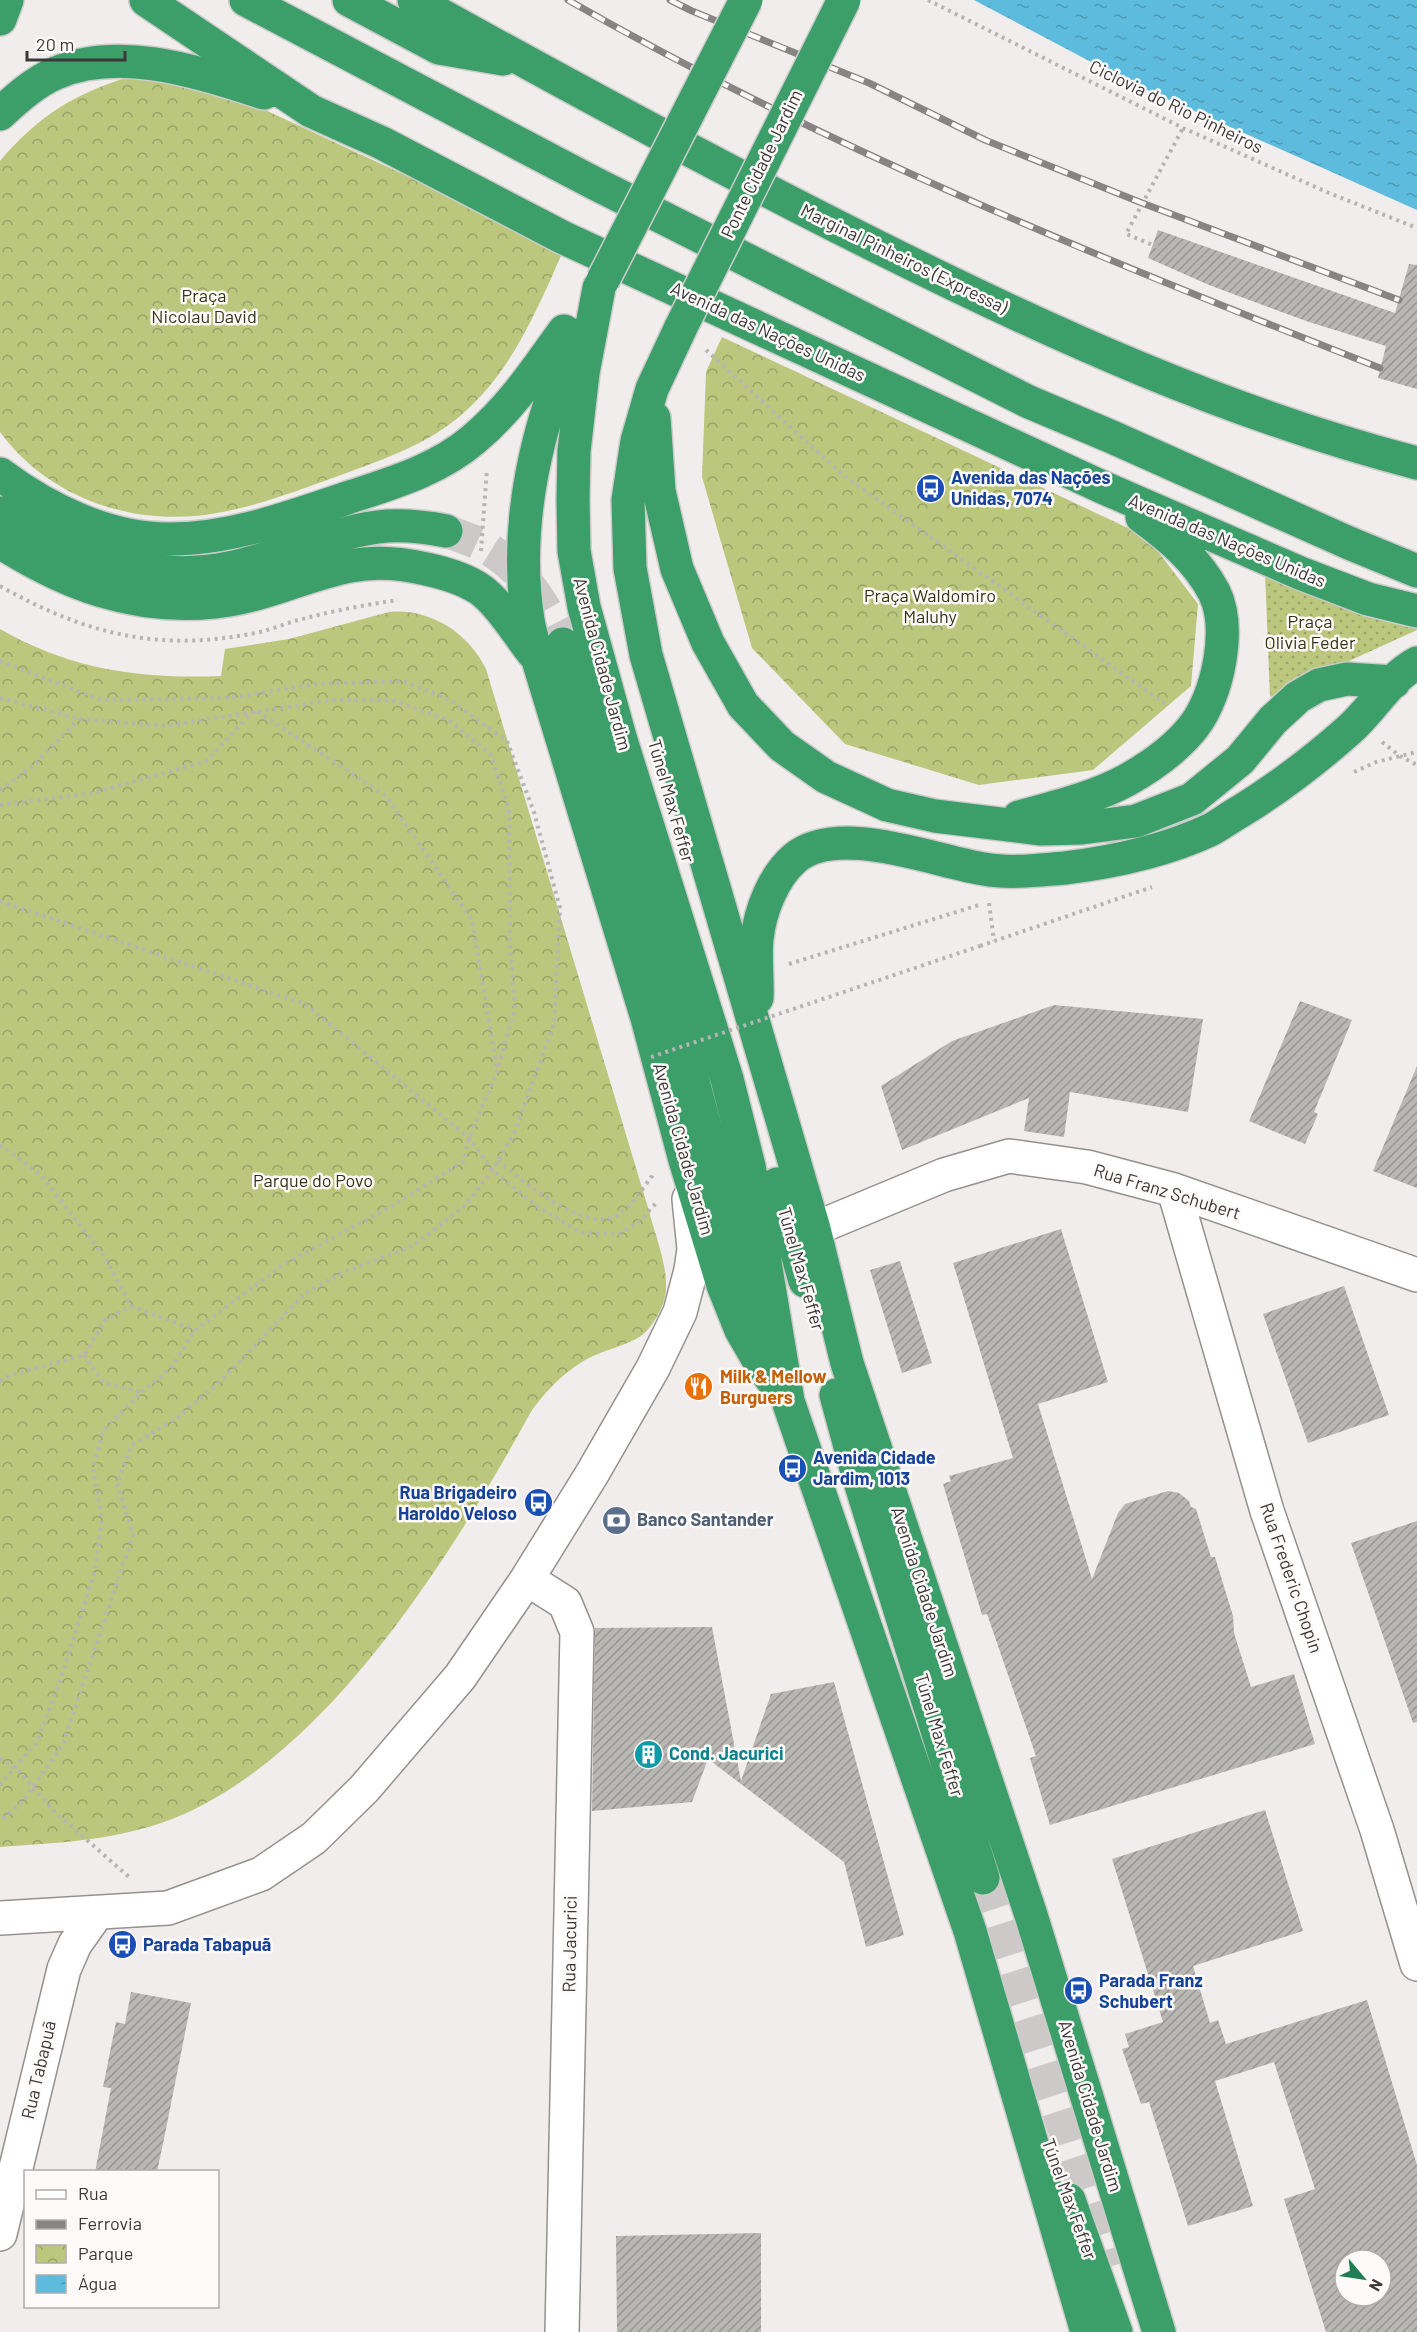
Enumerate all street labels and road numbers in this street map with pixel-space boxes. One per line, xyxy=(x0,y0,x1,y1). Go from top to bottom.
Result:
street label: Ciclovia do Rio Pinheiros xyxy=(1086,55,1267,158)
street label: Ponte Cidade Jardim xyxy=(716,86,807,241)
street label: Marginal Pinheiros (Expressa) xyxy=(797,198,1012,318)
street label: Avenida das Nações Unidas xyxy=(668,276,869,386)
street label: Avenida das Nações Unidas xyxy=(1125,489,1329,592)
street label: Avenida Cidade Jardim xyxy=(569,575,637,753)
street label: Túnel Max Feffer xyxy=(644,736,700,865)
street label: Avenida Cidade Jardim xyxy=(649,1060,719,1237)
street label: Rua Franz Schubert xyxy=(1091,1158,1243,1224)
street label: Túnel Max Feffer xyxy=(774,1204,830,1333)
street label: Rua Frederic Chopin xyxy=(1256,1500,1328,1656)
street label: Avenida Cidade Jardim xyxy=(887,1504,963,1680)
street label: Túnel Max Feffer xyxy=(911,1671,969,1799)
street label: Rua Jacurici xyxy=(557,1895,581,1993)
street label: Avenida Cidade Jardim xyxy=(1054,2017,1128,2194)
street label: Rua Tabapuã xyxy=(16,2018,60,2121)
street label: Túnel Max Feffer xyxy=(1038,2135,1102,2263)

